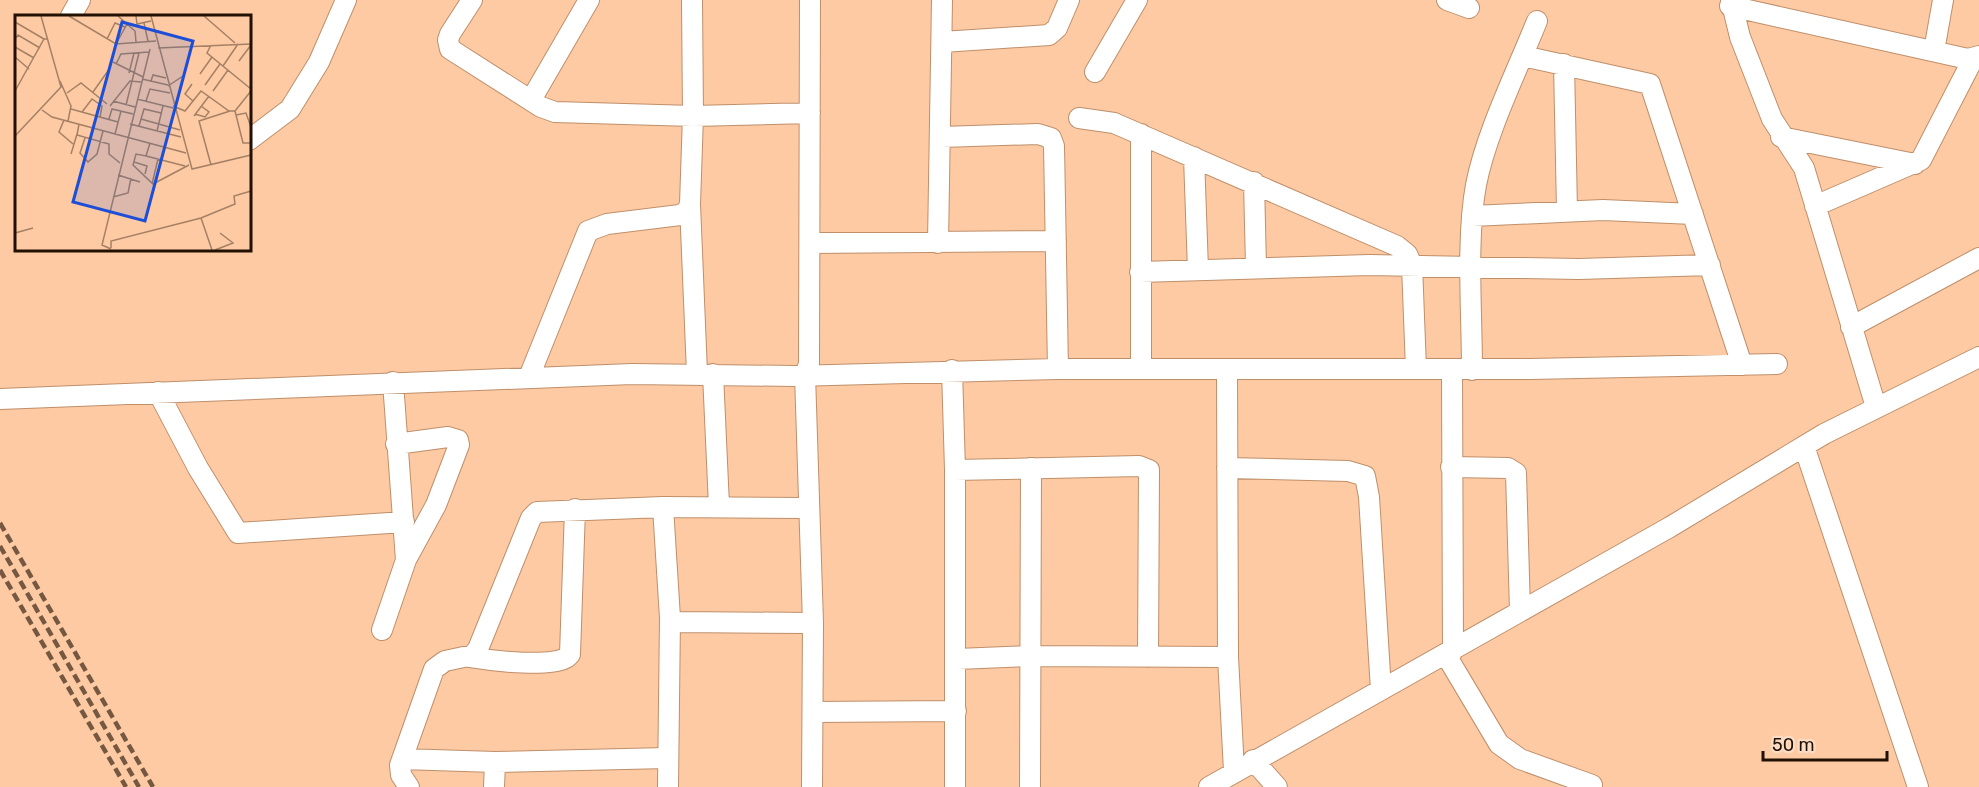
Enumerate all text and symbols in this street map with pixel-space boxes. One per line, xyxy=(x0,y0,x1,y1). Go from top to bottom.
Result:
inset map xyxy=(15,15,250,250)
scale bar xyxy=(1763,724,1888,762)
text: 50 m xyxy=(1772,734,1815,756)

